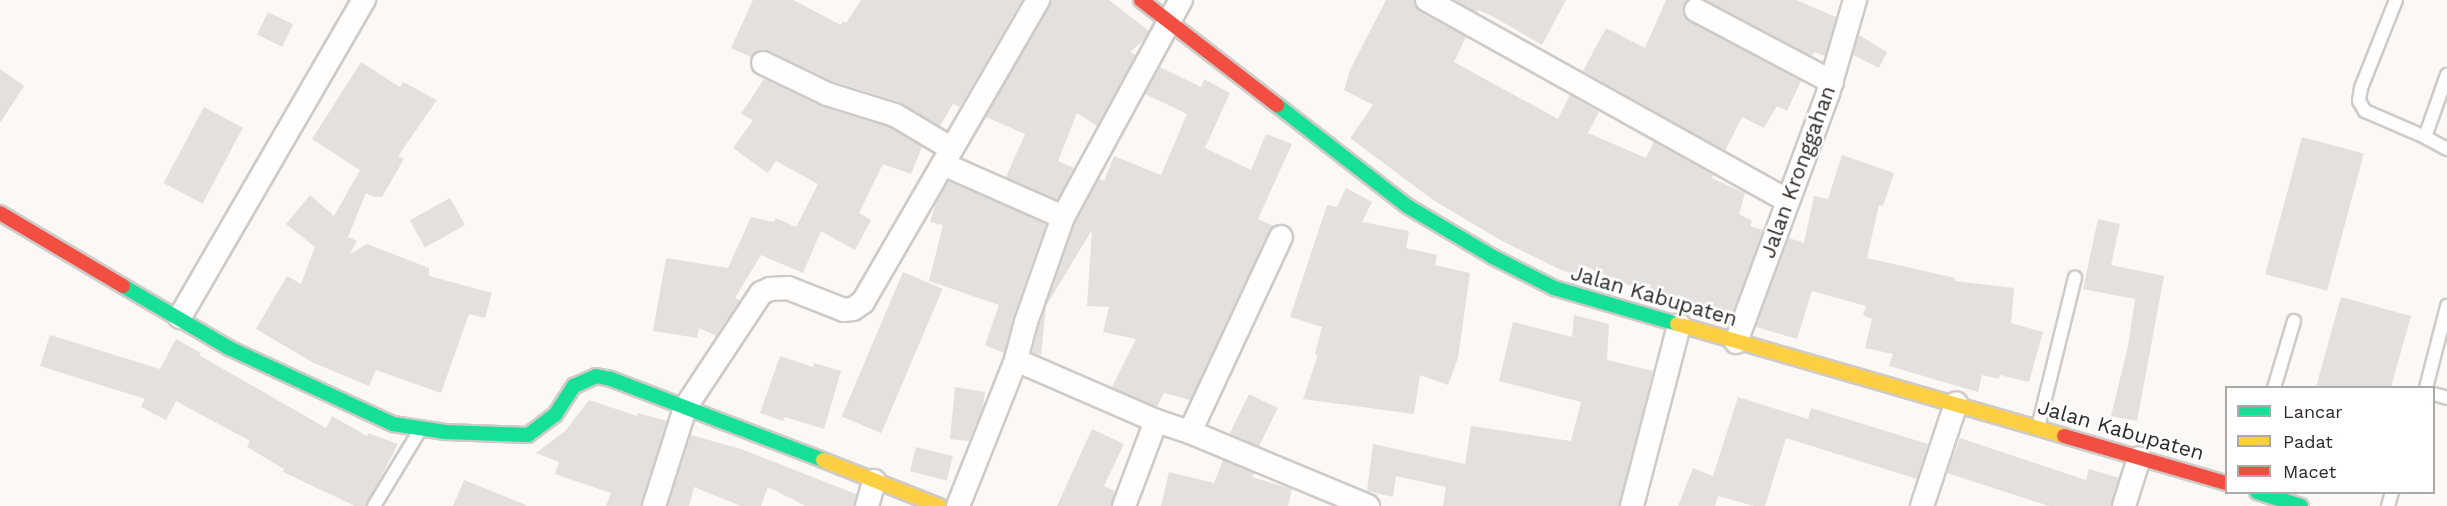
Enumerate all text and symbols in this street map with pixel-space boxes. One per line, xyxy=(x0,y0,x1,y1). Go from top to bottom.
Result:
street label: Jalan Kronggahan xyxy=(1755,82,1841,262)
street label: Jalan Kabupaten xyxy=(1568,260,1740,332)
legend xyxy=(2225,386,2435,494)
street label: Jalan Kabupaten xyxy=(2035,394,2207,466)
text: Lancar xyxy=(2283,401,2343,422)
text: Padat xyxy=(2283,431,2333,452)
text: Macet xyxy=(2283,461,2336,482)

